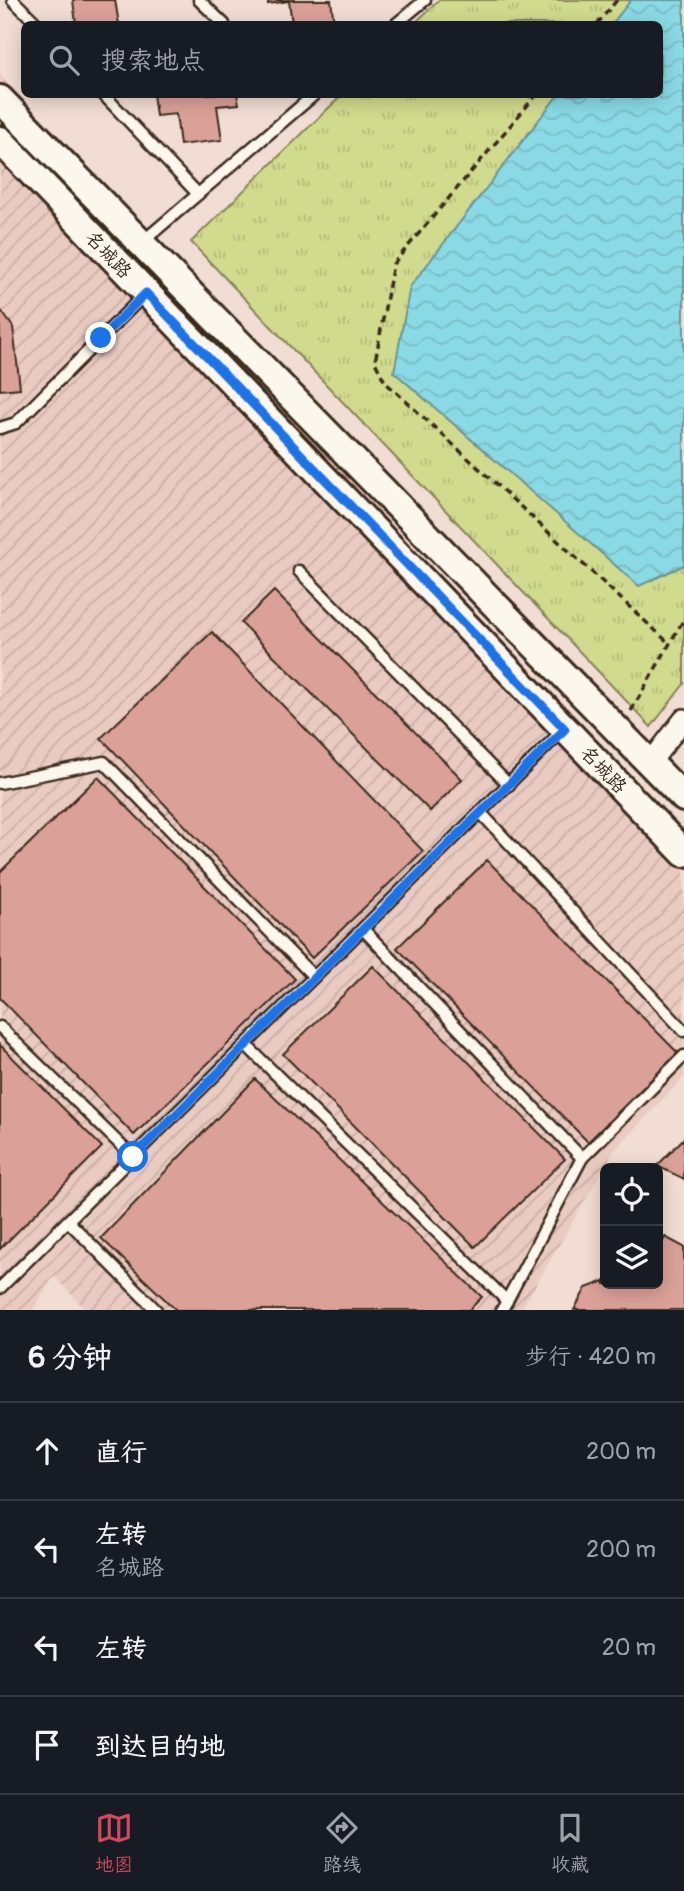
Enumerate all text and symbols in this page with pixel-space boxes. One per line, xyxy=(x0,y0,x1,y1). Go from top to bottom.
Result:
search box xyxy=(21,21,663,98)
icon: search xyxy=(45,41,83,79)
text: 搜索地点 xyxy=(101,45,205,77)
street label: 名城路 xyxy=(80,226,137,284)
route end xyxy=(85,322,116,353)
street label: 名城路 xyxy=(575,741,632,799)
route start xyxy=(117,1141,148,1172)
map controls xyxy=(600,1163,663,1289)
button: locate xyxy=(600,1163,663,1226)
button: layers xyxy=(600,1226,663,1289)
text: 6 分钟 xyxy=(28,1339,112,1376)
text: 步行 · 420 m xyxy=(525,1342,656,1371)
icon: ahead xyxy=(28,1432,66,1470)
text: 直行 xyxy=(95,1437,147,1469)
text: 200 m xyxy=(586,1437,656,1466)
text: 左转 xyxy=(95,1519,147,1551)
icon: left xyxy=(28,1530,66,1568)
text: 200 m xyxy=(586,1535,656,1564)
text: 名城路 xyxy=(95,1553,164,1582)
icon: left xyxy=(28,1628,66,1666)
text: 左转 xyxy=(95,1633,147,1665)
text: 20 m xyxy=(602,1633,656,1662)
icon: arrive xyxy=(28,1726,66,1764)
text: 到达目的地 xyxy=(95,1731,225,1763)
tab: 地图 xyxy=(95,1809,133,1877)
tab: 路线 xyxy=(323,1809,361,1877)
tab: 收藏 xyxy=(551,1809,589,1877)

